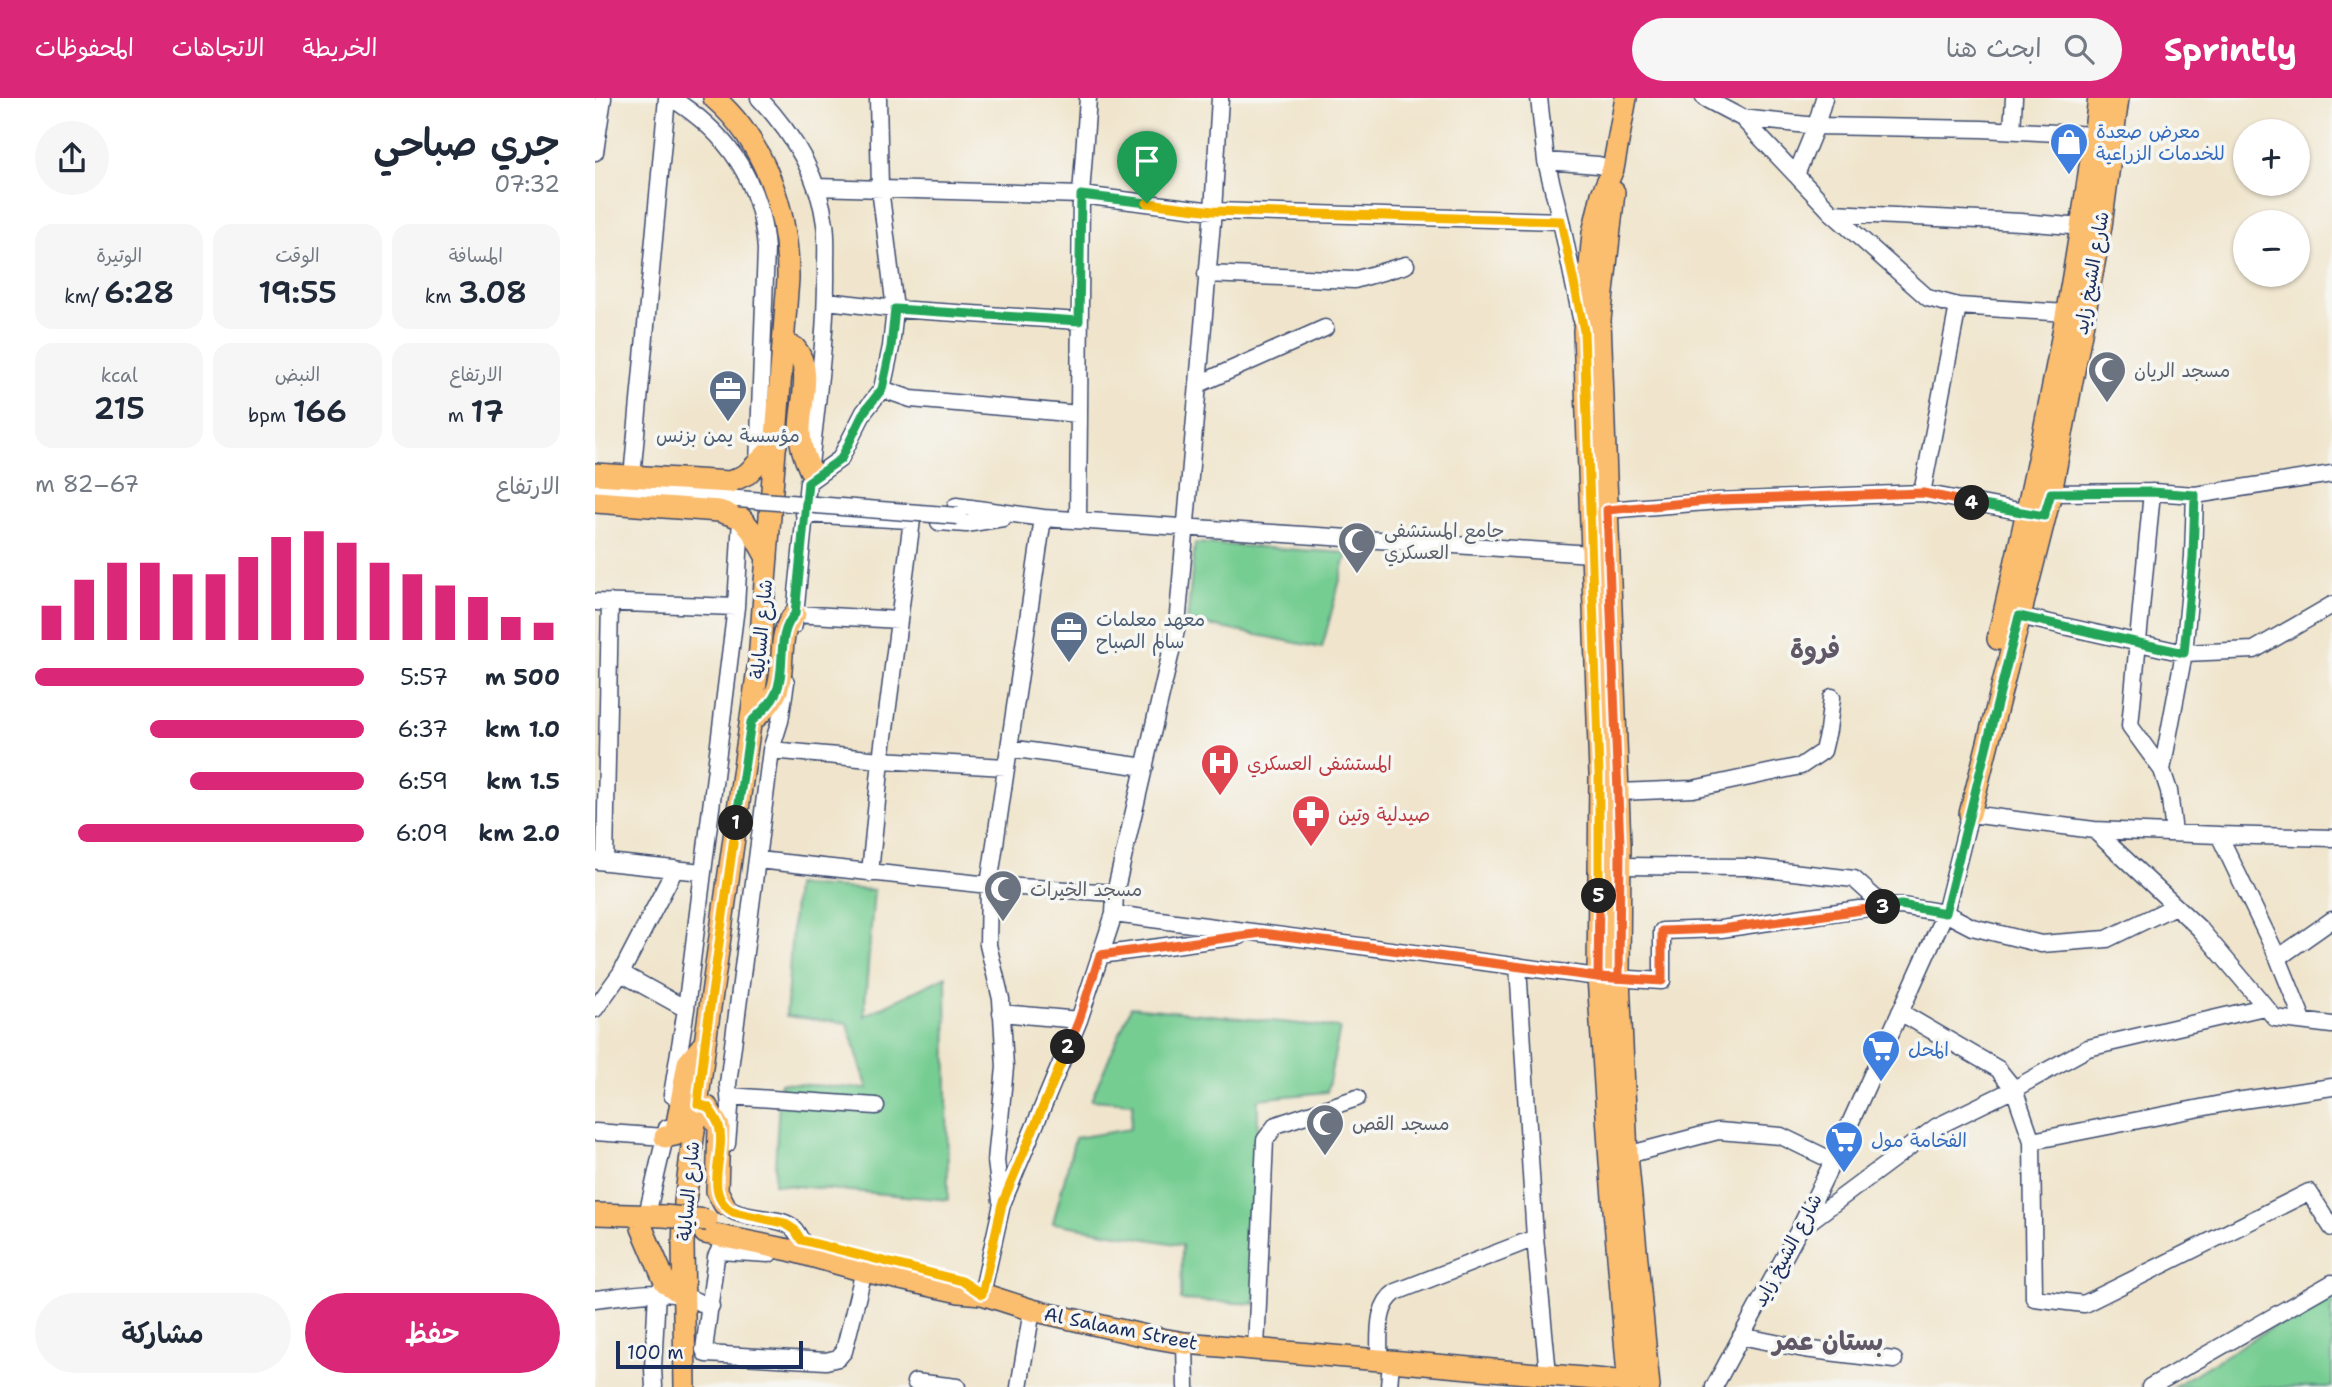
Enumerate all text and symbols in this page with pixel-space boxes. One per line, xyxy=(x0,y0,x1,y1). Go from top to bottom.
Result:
search box xyxy=(1632,18,2122,81)
text: Sprintly xyxy=(2164,27,2297,72)
text: ابحث هنا xyxy=(1946,30,2042,65)
icon: search xyxy=(2060,30,2098,68)
text: المحفوظات xyxy=(35,32,134,64)
text: الاتجاهات xyxy=(172,32,265,64)
text: الخريطة xyxy=(303,32,377,64)
text: جري صباحي xyxy=(373,117,560,168)
place label: معرض صعدة للخدمات الزراعية xyxy=(2096,119,2225,166)
map controls xyxy=(2233,119,2310,287)
button: + xyxy=(2233,119,2310,196)
button: share xyxy=(35,121,109,195)
shop icon: معرض صعدة للخدمات الزراعية xyxy=(2048,121,2090,176)
pin xyxy=(1117,131,1177,203)
icon: arrive xyxy=(1128,142,1166,180)
text: 07:32 xyxy=(494,169,560,199)
street label: شارع الشيخ زايد xyxy=(2068,209,2116,337)
button: − xyxy=(2233,210,2310,287)
text: الوتيرة xyxy=(96,243,142,268)
text: الوقت xyxy=(275,243,320,268)
text: المسافة xyxy=(449,243,503,268)
text: 6:28 xyxy=(104,272,174,313)
text: 19:55 xyxy=(258,272,337,313)
text: 3.08 xyxy=(458,272,527,313)
text: /km xyxy=(64,284,104,309)
text: km xyxy=(425,284,458,309)
mosque icon: مسجد الريان xyxy=(2086,349,2128,404)
place label: مسجد الريان xyxy=(2134,358,2230,383)
text: النبض xyxy=(275,362,320,387)
text: الارتفاع xyxy=(449,362,502,387)
text: kcal xyxy=(101,363,138,388)
office icon: مؤسسة يمن بزنس xyxy=(707,368,749,423)
text: 215 xyxy=(94,388,145,429)
text: 166 xyxy=(293,391,347,432)
text: 17 xyxy=(471,391,504,432)
text: bpm xyxy=(248,403,293,428)
text: m xyxy=(448,403,471,428)
place label: مؤسسة يمن بزنس xyxy=(656,423,800,448)
text: 67–82 m xyxy=(35,469,139,499)
text: الارتفاع xyxy=(496,471,560,501)
pin: 4 xyxy=(1955,486,1989,520)
text: 4 xyxy=(1965,490,1978,515)
place label: جامع المستشفى العسكري xyxy=(1384,518,1505,567)
mosque icon: جامع المستشفى العسكري xyxy=(1336,520,1378,575)
street label: شارع السايلة xyxy=(745,578,779,680)
place label: معهد معلمات سالم الصباح xyxy=(1096,607,1205,656)
office icon: معهد معلمات سالم الصباح xyxy=(1048,609,1090,664)
district label: فروة xyxy=(1790,631,1840,666)
text: 5:57 xyxy=(400,662,448,692)
text: 500 m xyxy=(485,662,560,692)
text: 6:37 xyxy=(397,714,448,744)
text: 1.0 km xyxy=(485,714,560,744)
hospital icon: المستشفى العسكري xyxy=(1199,742,1241,797)
place label: المستشفى العسكري xyxy=(1247,751,1392,778)
text: 6:59 xyxy=(398,766,448,796)
text: 1.5 km xyxy=(486,766,560,796)
pharmacy icon: صيدلية وتين xyxy=(1290,793,1332,848)
place label: صيدلية وتين xyxy=(1338,802,1430,827)
pin: 1 xyxy=(719,806,753,840)
text: 1 xyxy=(731,810,740,835)
text: 6:09 xyxy=(396,818,448,848)
text: 2.0 km xyxy=(478,818,560,848)
mosque icon: مسجد الخيرات xyxy=(982,868,1024,923)
place label: مسجد الخيرات xyxy=(1030,877,1142,902)
pin: 5 xyxy=(1581,878,1616,914)
text: 5 xyxy=(1593,883,1604,908)
pin: 3 xyxy=(1865,890,1901,924)
text: 3 xyxy=(1876,894,1889,919)
supermarket icon: المحل xyxy=(1860,1028,1902,1083)
pin: 2 xyxy=(1051,1030,1085,1065)
text: 2 xyxy=(1061,1034,1074,1059)
place label: المحل xyxy=(1908,1037,1949,1062)
mosque icon: مسجد القص xyxy=(1304,1102,1346,1157)
place label: مسجد القص xyxy=(1352,1111,1450,1136)
supermarket icon: الفخامة مول xyxy=(1823,1119,1865,1174)
place label: الفخامة مول xyxy=(1871,1128,1967,1153)
street label: شارع السايلة xyxy=(672,1140,706,1242)
street label: شارع الشيخ زايد xyxy=(1747,1189,1829,1312)
button: مشاركة xyxy=(35,1293,291,1373)
button: حفظ xyxy=(305,1293,560,1373)
street label: Al Salaam Street xyxy=(1042,1301,1200,1356)
district label: بستان عمر xyxy=(1770,1323,1883,1358)
scale bar xyxy=(616,1338,803,1370)
text: 100 m xyxy=(627,1340,684,1365)

